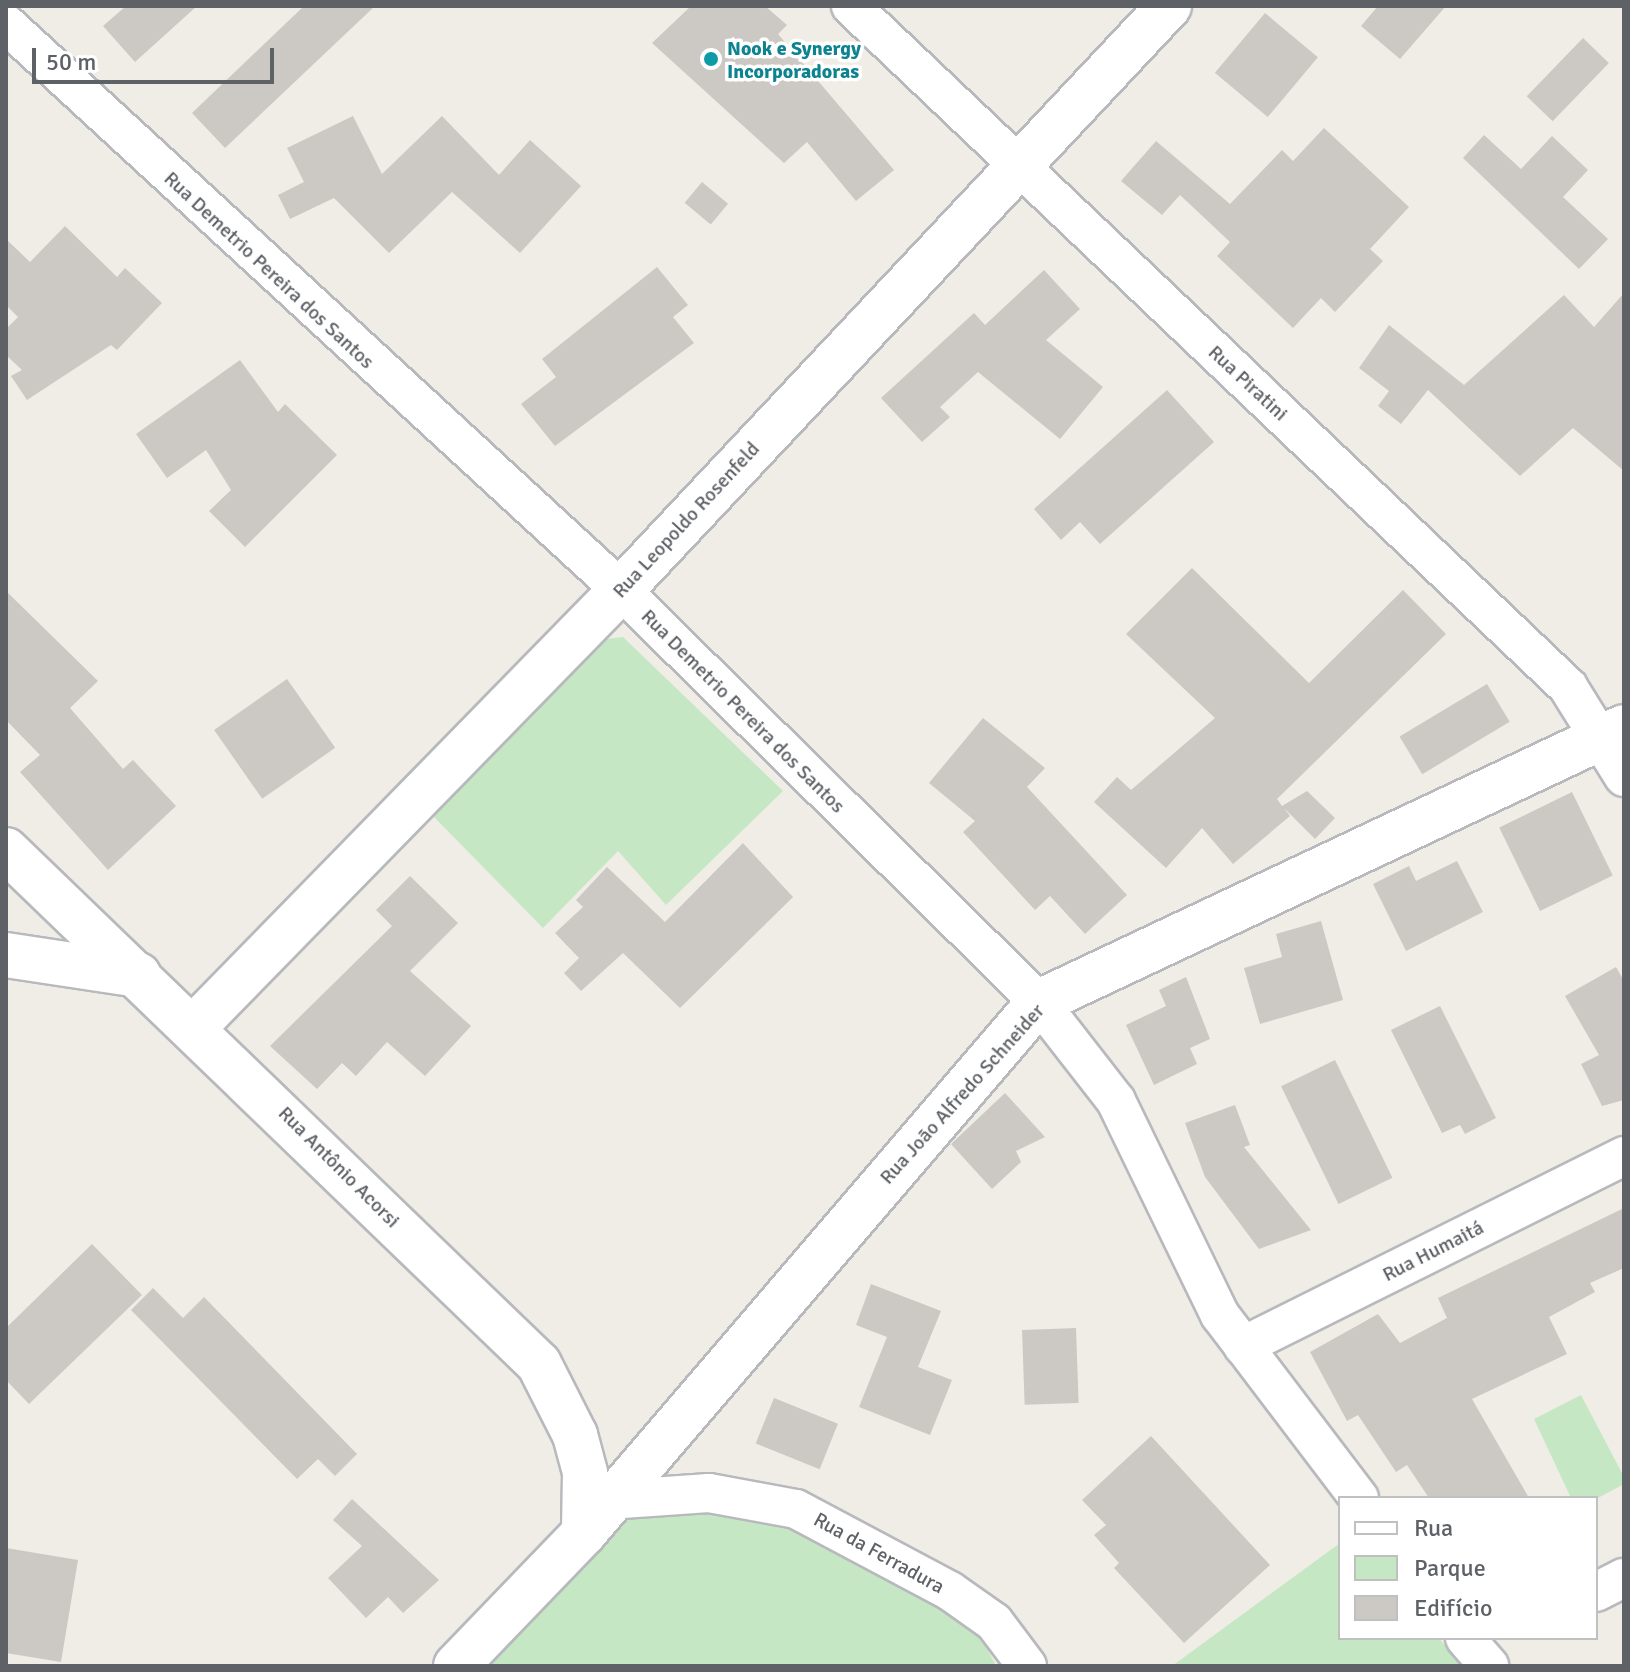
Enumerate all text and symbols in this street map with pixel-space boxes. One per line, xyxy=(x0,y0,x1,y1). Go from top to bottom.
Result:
scale bar xyxy=(36,32,278,82)
place label: Nook e Synergy Incorporadoras xyxy=(727,36,861,83)
text: 50 m xyxy=(46,47,96,77)
marker: Nook e Synergy Incorporadoras xyxy=(702,50,720,68)
street label: Rua Demetrio Pereira dos Santos xyxy=(159,166,379,374)
street label: Rua Piratini xyxy=(1203,340,1293,426)
street label: Rua Leopoldo Rosenfeld xyxy=(608,437,764,603)
street label: Rua Demetrio Pereira dos Santos xyxy=(636,604,850,818)
street label: Rua João Alfredo Schneider xyxy=(875,999,1049,1189)
street label: Rua Antônio Acorsi xyxy=(273,1101,405,1233)
street label: Rua Humaitá xyxy=(1379,1215,1487,1287)
legend xyxy=(1338,1496,1598,1640)
street label: Rua da Ferradura xyxy=(810,1507,948,1599)
text: Rua xyxy=(1414,1513,1453,1543)
text: Parque xyxy=(1414,1553,1486,1583)
text: Edifício xyxy=(1414,1593,1492,1623)

